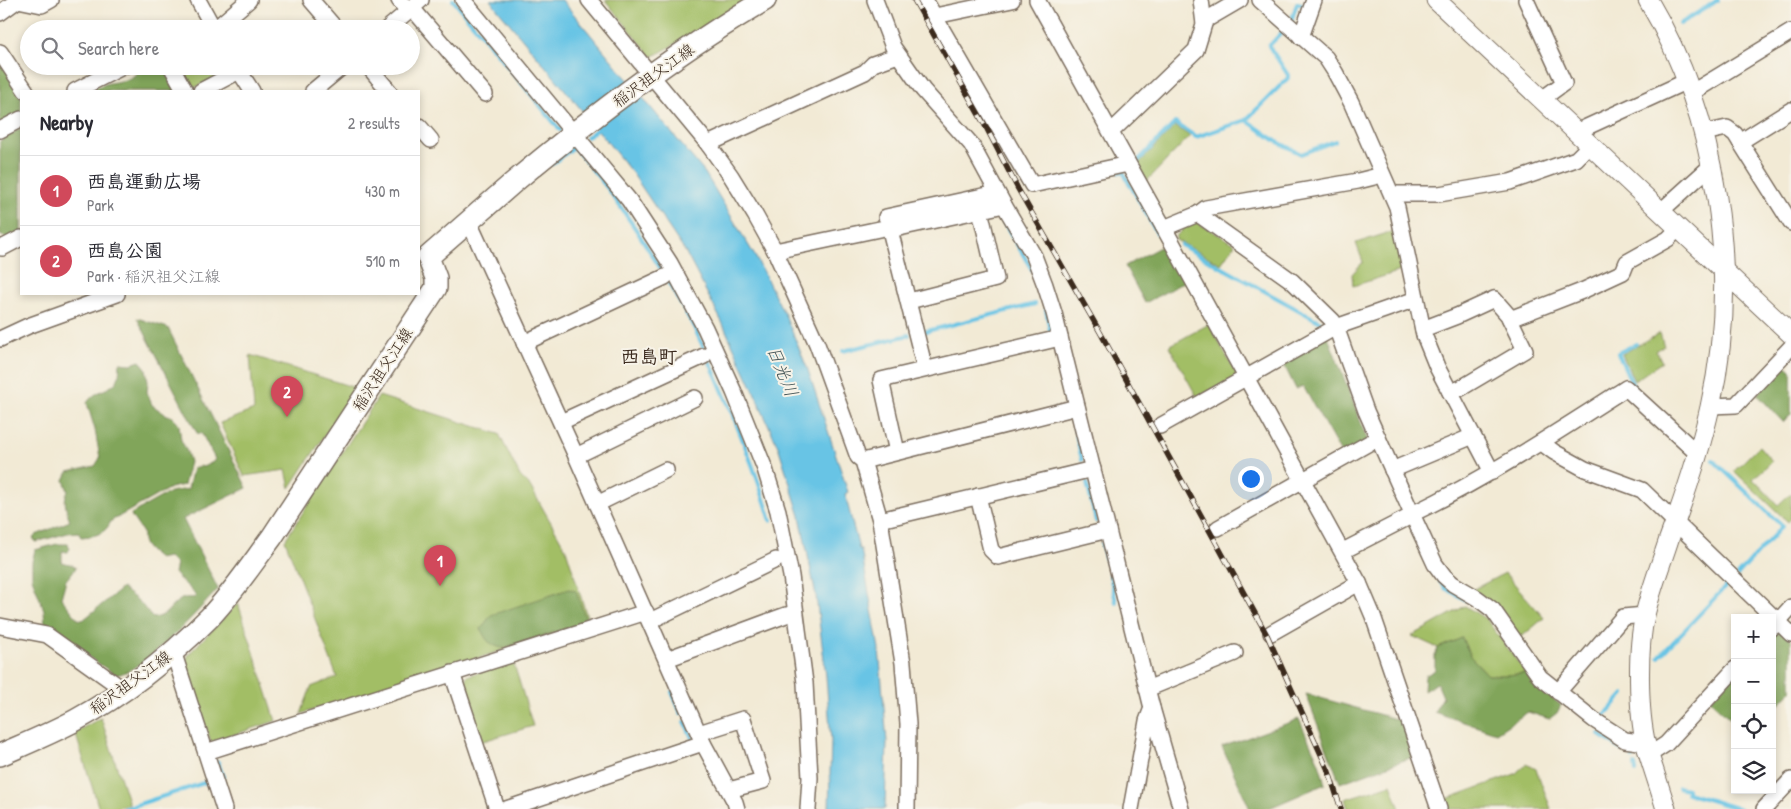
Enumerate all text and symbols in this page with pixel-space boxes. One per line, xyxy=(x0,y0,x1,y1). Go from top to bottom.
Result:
search box xyxy=(20,20,420,75)
icon: search xyxy=(38,34,66,62)
text: Search here xyxy=(78,35,159,61)
street label: 稲沢祖父江線 xyxy=(608,38,698,112)
text: Nearby xyxy=(40,108,93,137)
text: 2 results xyxy=(348,112,400,134)
text: 西島運動広場 xyxy=(87,168,201,194)
text: 1 xyxy=(53,180,59,202)
text: 430 m xyxy=(365,180,400,202)
text: Park xyxy=(87,194,114,216)
text: 西島公園 xyxy=(87,237,163,263)
text: 2 xyxy=(52,250,60,272)
text: 510 m xyxy=(366,250,400,272)
text: Park · 稲沢祖父江線 xyxy=(87,265,220,287)
street label: 稲沢祖父江線 xyxy=(347,323,417,415)
water label: 日光川 xyxy=(761,341,805,401)
district label: 西島町 xyxy=(620,343,678,369)
pin: 2 xyxy=(271,376,303,417)
your location xyxy=(1238,466,1264,492)
pin: 1 xyxy=(424,545,456,586)
map controls xyxy=(1731,614,1776,794)
button: + xyxy=(1731,614,1776,659)
street label: 稲沢祖父江線 xyxy=(85,645,175,719)
button: − xyxy=(1731,659,1776,704)
button: locate xyxy=(1731,704,1776,749)
button: layers xyxy=(1731,749,1776,794)

